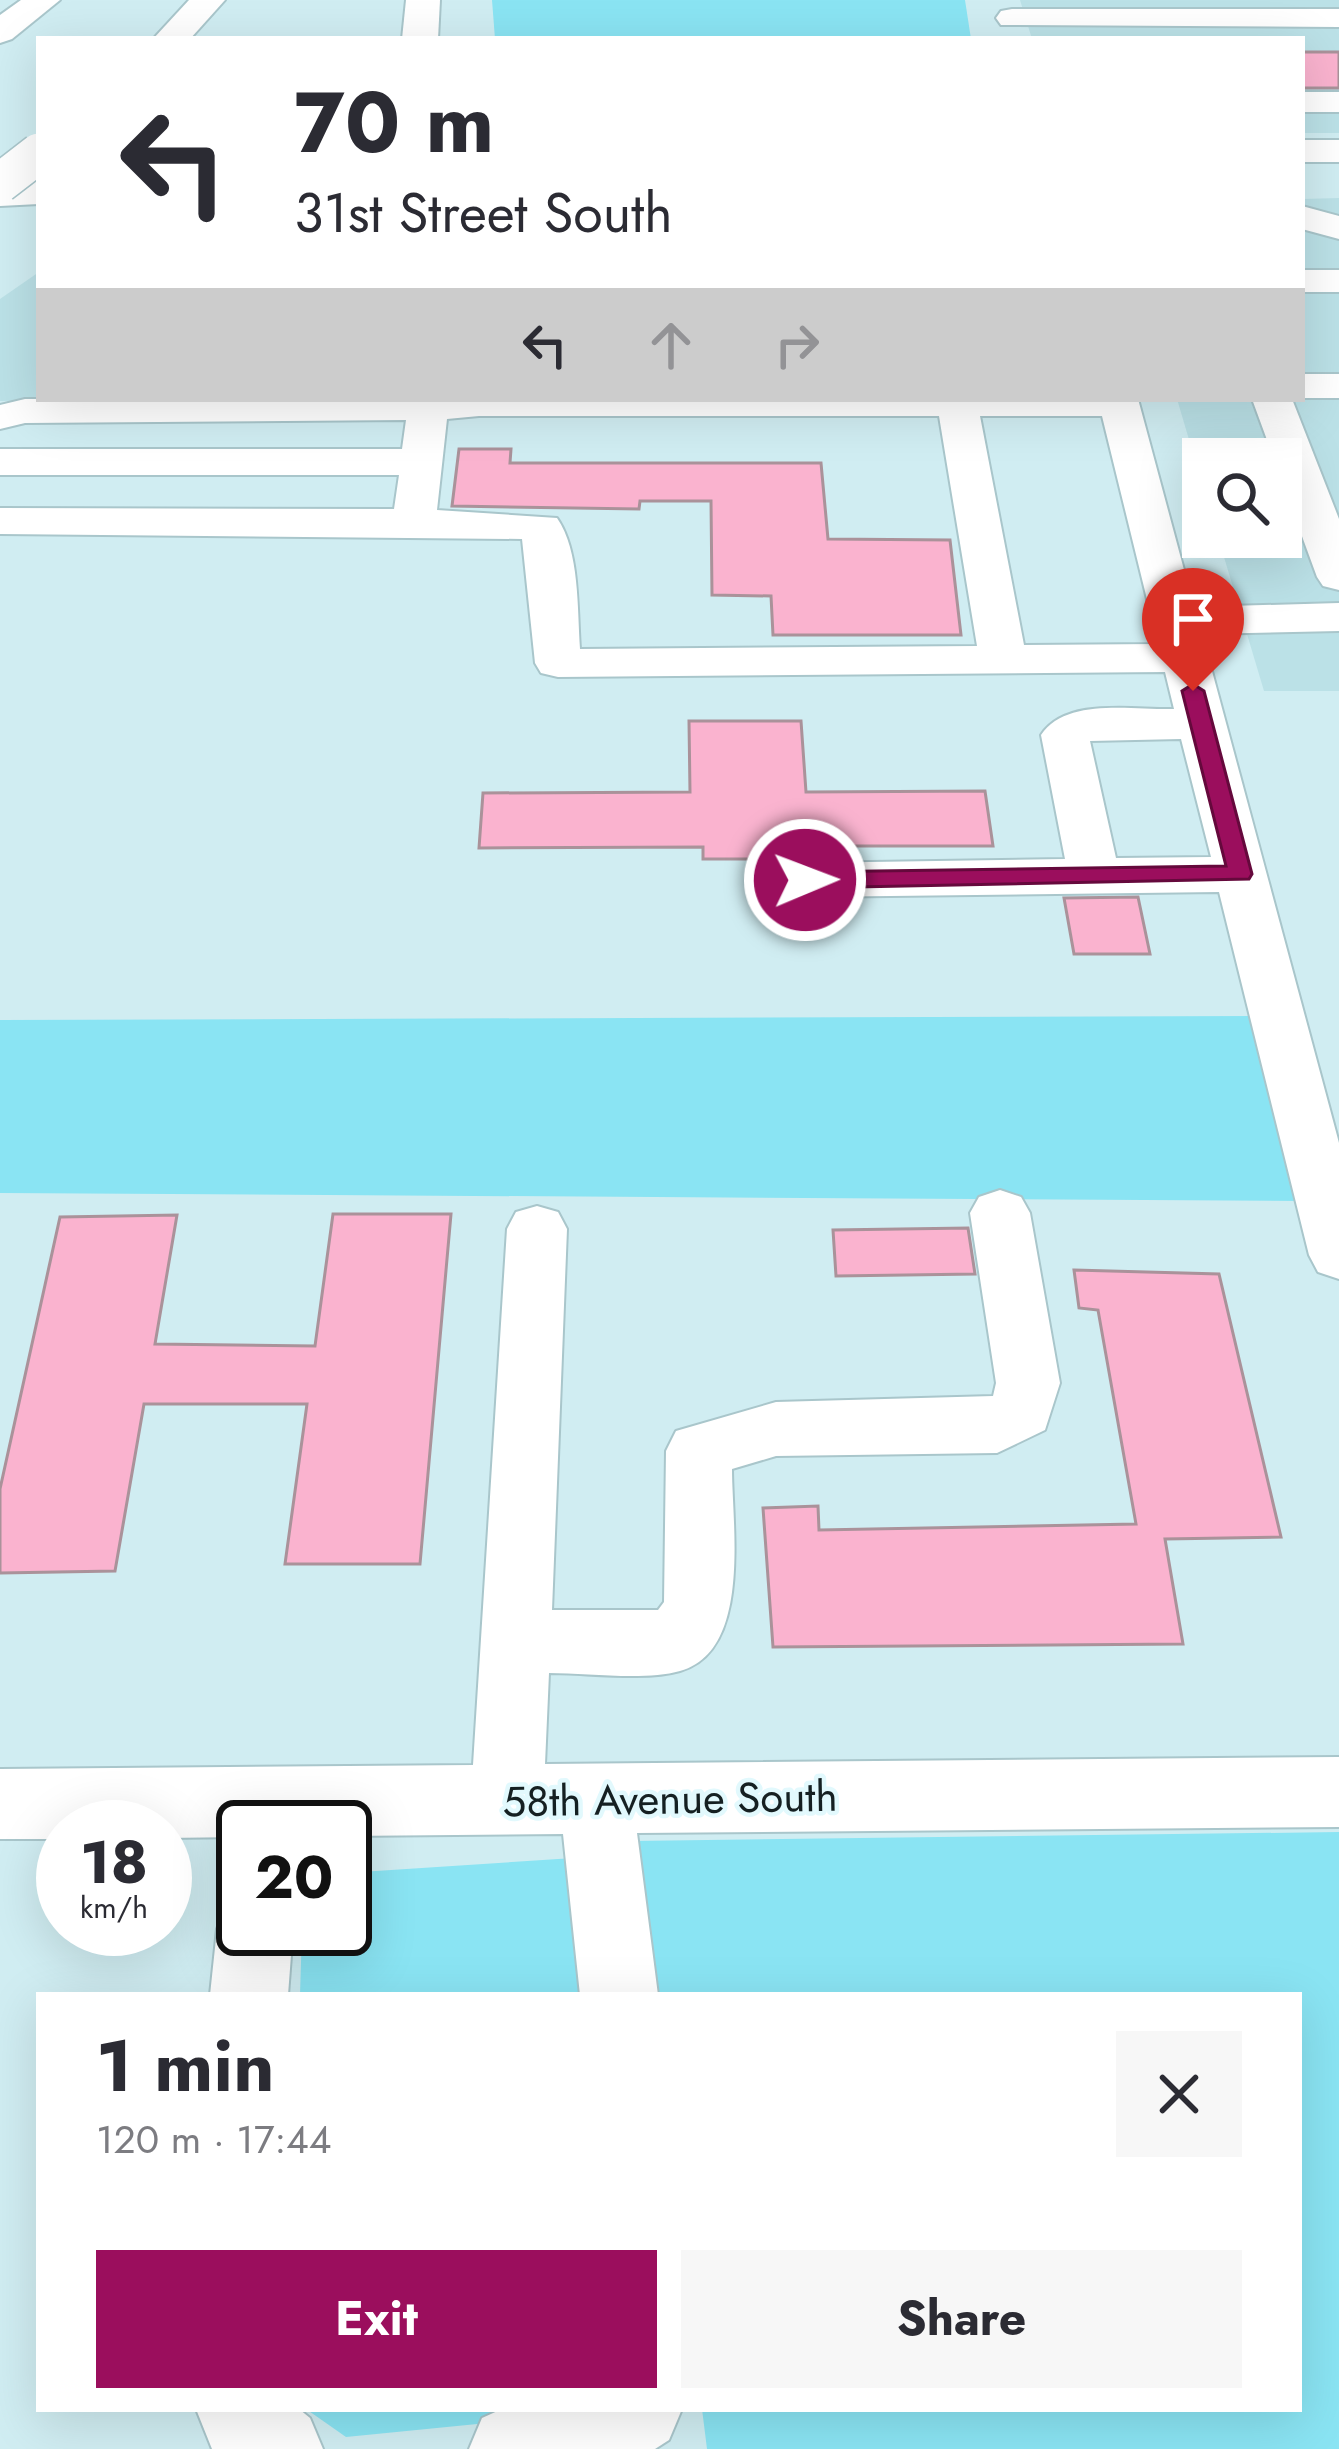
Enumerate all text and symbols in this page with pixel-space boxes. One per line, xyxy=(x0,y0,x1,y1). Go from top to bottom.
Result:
text: 70 m xyxy=(294,62,494,184)
icon: left xyxy=(96,84,252,240)
text: 31st Street South xyxy=(294,174,673,252)
icon: left xyxy=(512,312,578,378)
icon: ahead xyxy=(638,312,704,378)
icon: right xyxy=(764,312,830,378)
map controls xyxy=(1182,438,1302,558)
button: search xyxy=(1182,438,1302,558)
pin xyxy=(1142,568,1244,691)
icon: arrive xyxy=(1160,586,1226,652)
position arrow xyxy=(742,817,868,943)
street label: 58th Avenue South xyxy=(502,1766,838,1832)
speed limit sign: 20 xyxy=(216,1800,372,1956)
text: 18 xyxy=(80,1819,148,1906)
text: km/h xyxy=(80,1886,148,1929)
text: 1 min xyxy=(96,2014,275,2118)
button: close xyxy=(1116,2031,1242,2157)
text: 120 m · 17:44 xyxy=(96,2111,332,2168)
button: Exit xyxy=(96,2250,657,2388)
button: Share xyxy=(681,2250,1242,2388)

